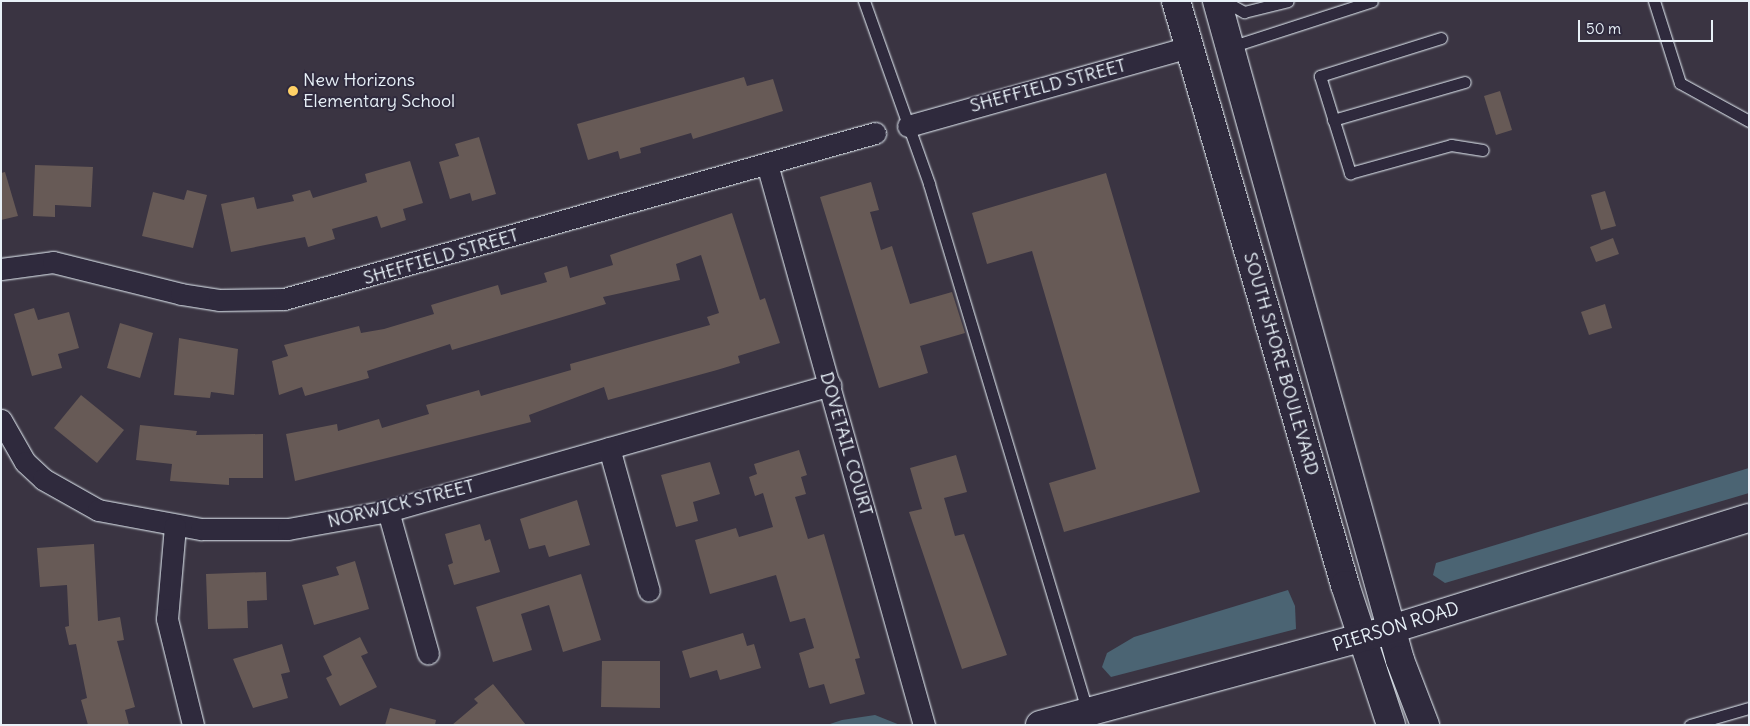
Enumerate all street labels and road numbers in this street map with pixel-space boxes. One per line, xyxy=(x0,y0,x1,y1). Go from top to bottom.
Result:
street label: SHEFFIELD STREET xyxy=(968,55,1128,117)
street label: SHEFFIELD STREET xyxy=(361,225,521,289)
street label: SOUTH SHORE BOULEVARD xyxy=(1239,250,1323,478)
street label: DOVETAIL COURT xyxy=(815,370,877,518)
street label: NORWICK STREET xyxy=(325,475,477,533)
street label: PIERSON ROAD xyxy=(1330,598,1462,656)

